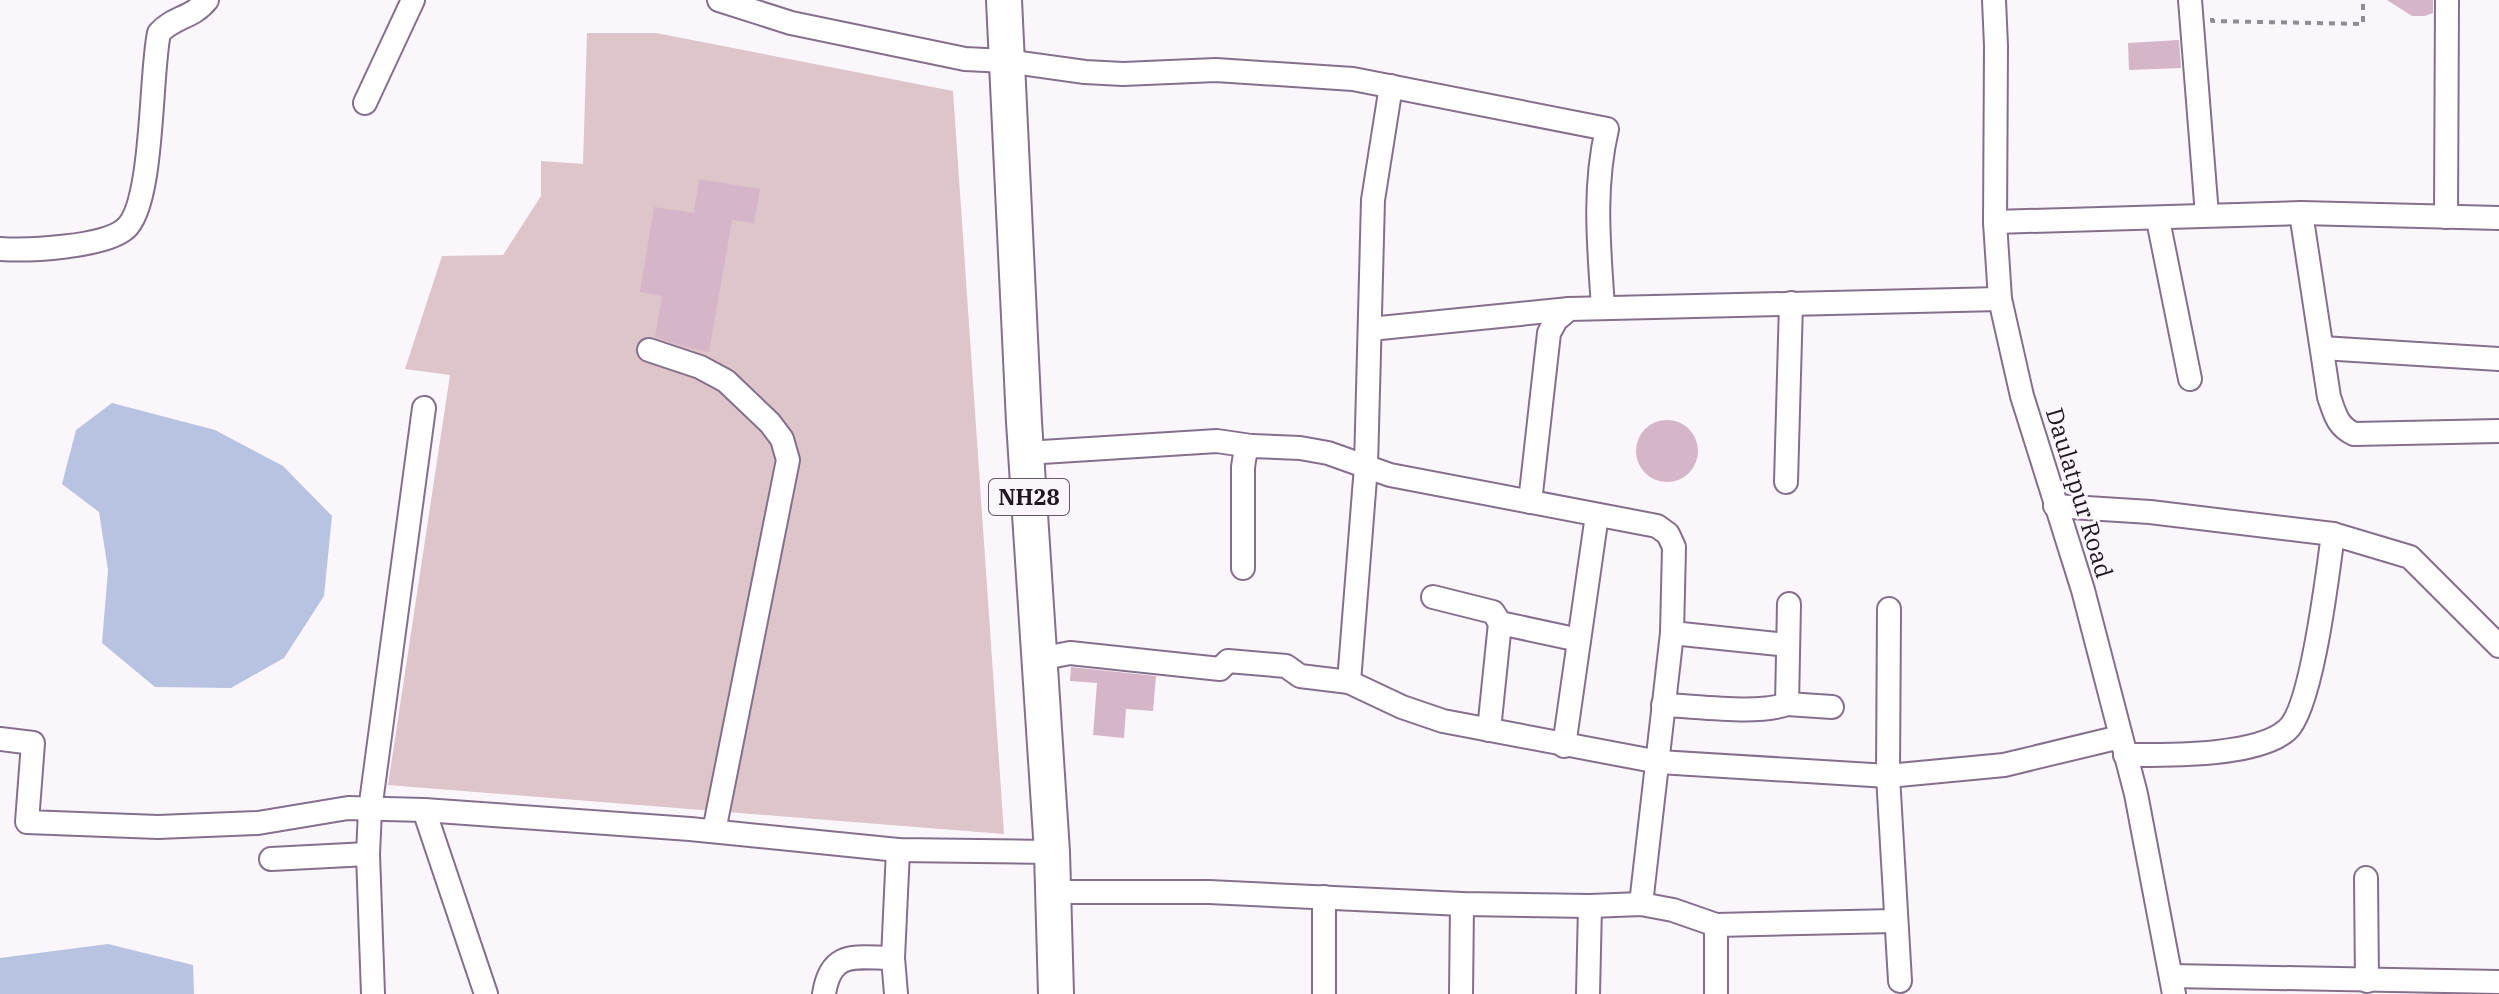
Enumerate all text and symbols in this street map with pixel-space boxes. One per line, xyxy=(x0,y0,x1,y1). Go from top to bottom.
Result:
street label: Daulatpur Road xyxy=(2039,404,2121,582)
road number: NH28 xyxy=(989,479,1069,515)

